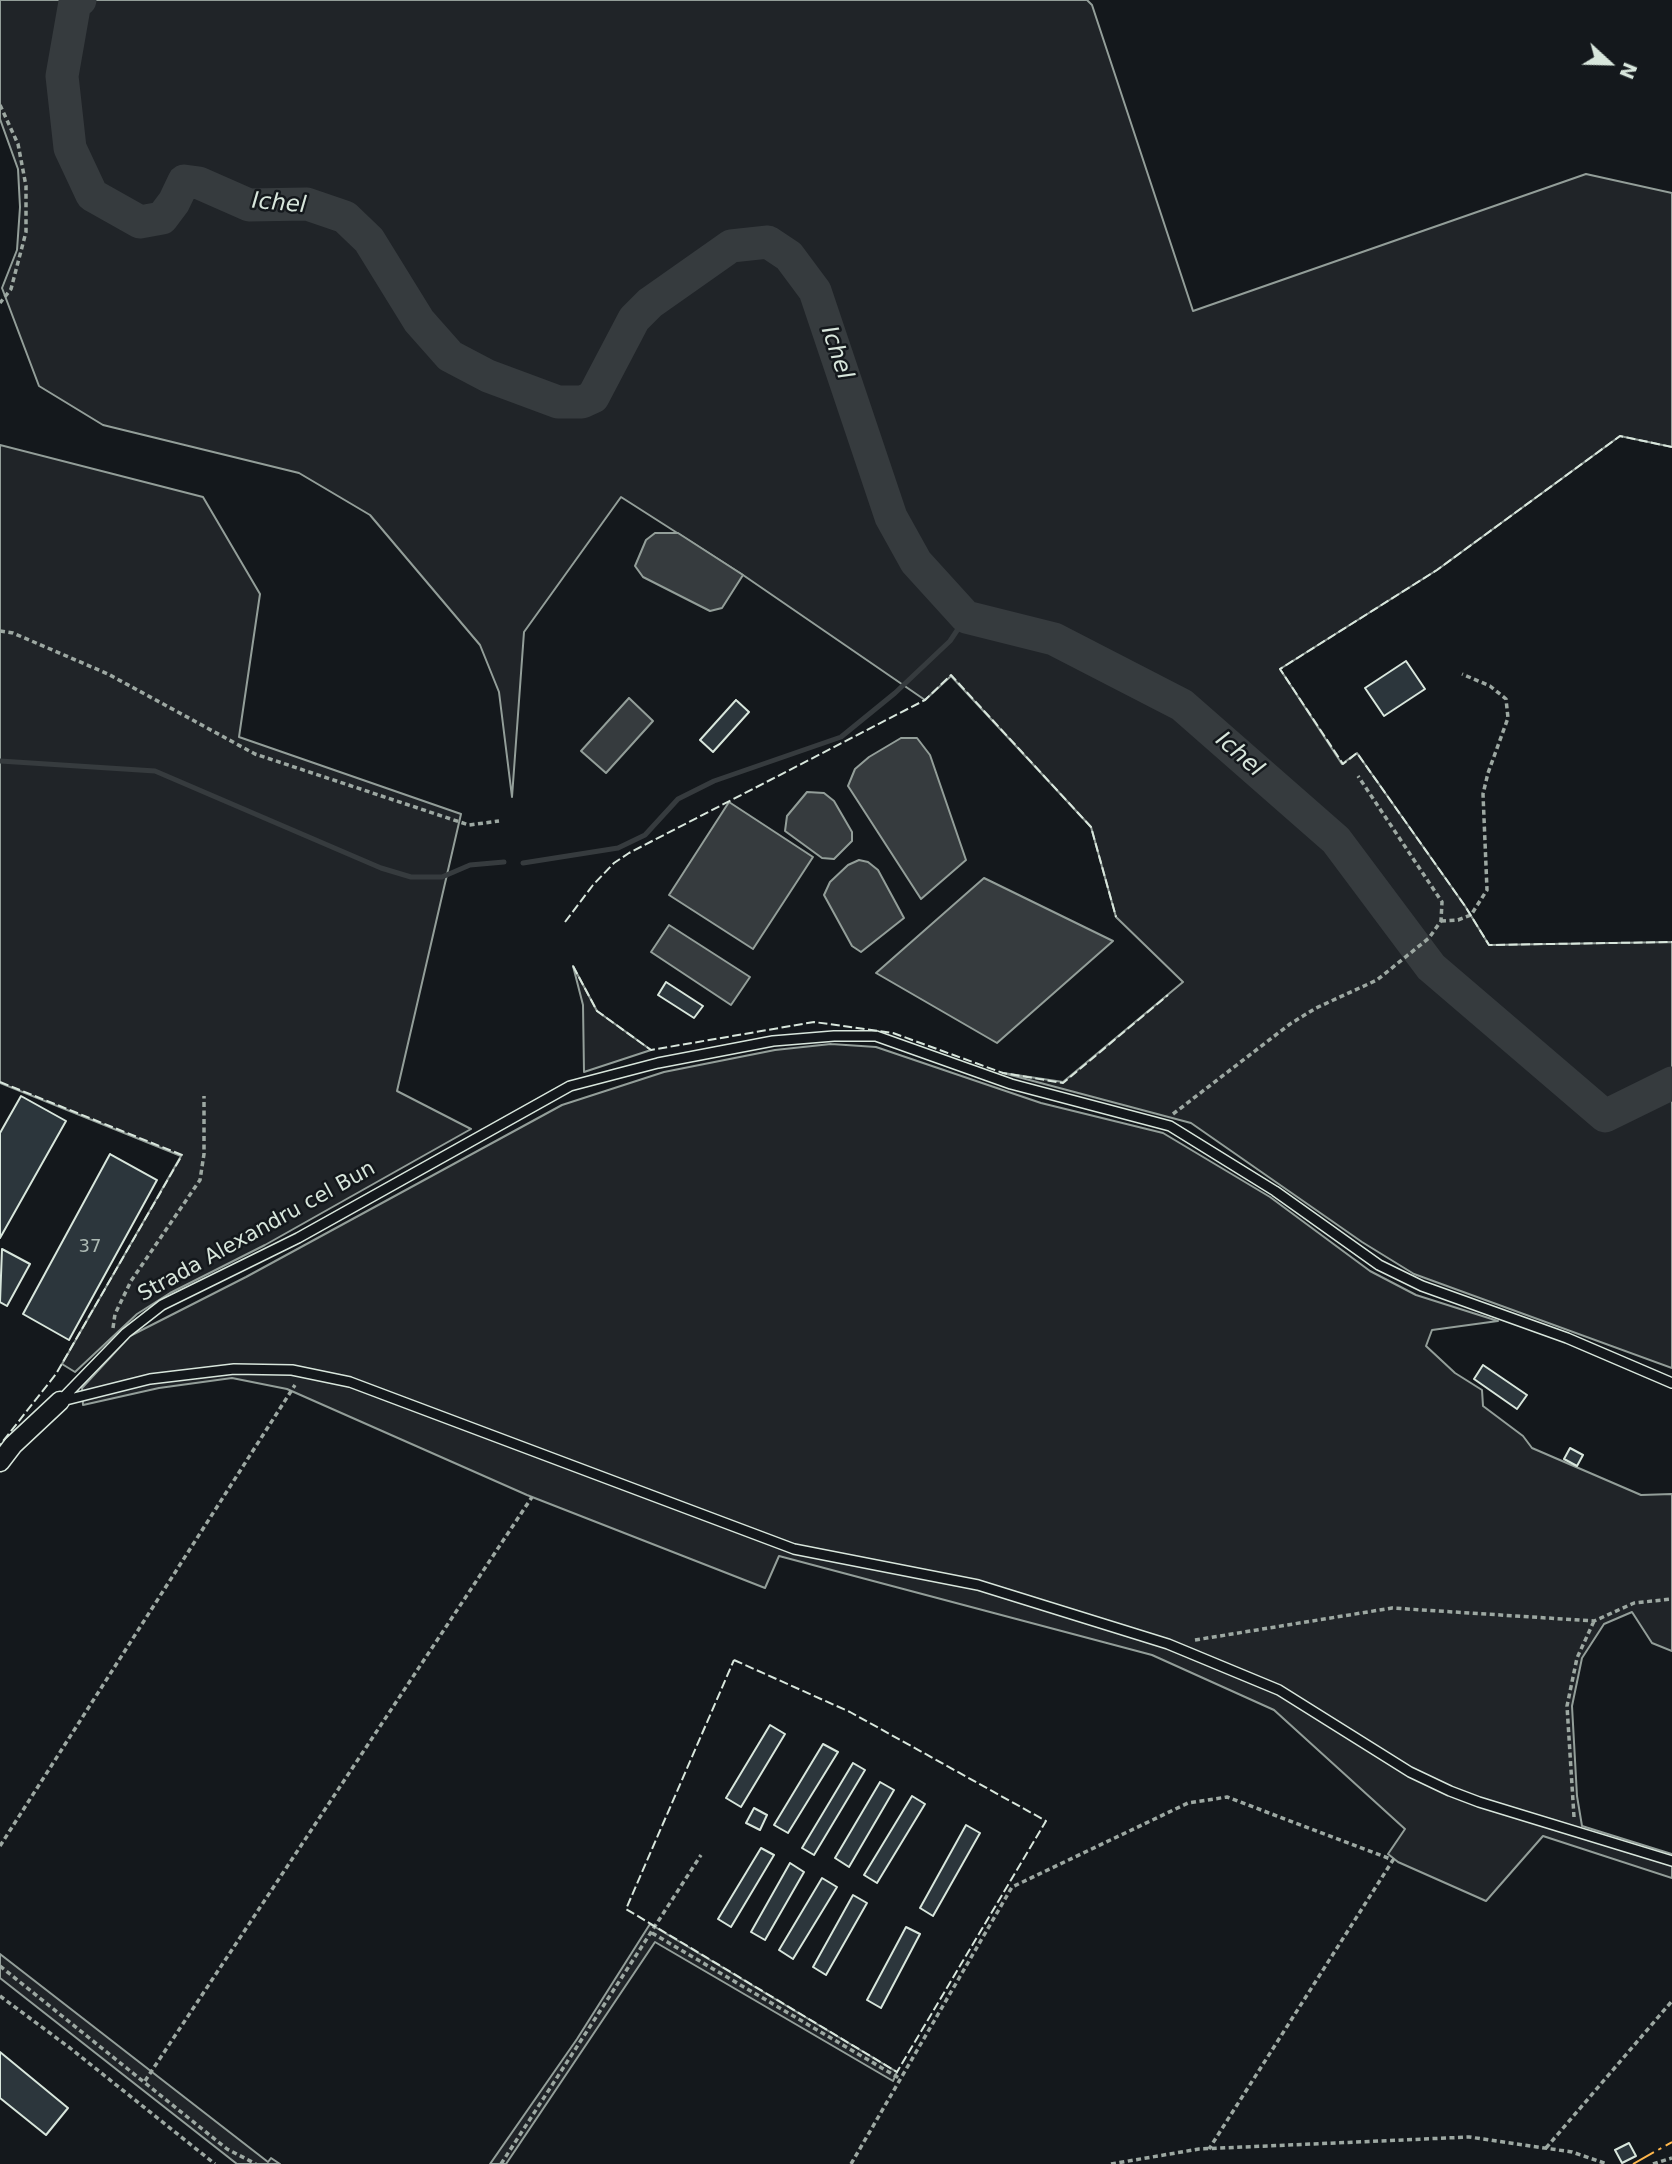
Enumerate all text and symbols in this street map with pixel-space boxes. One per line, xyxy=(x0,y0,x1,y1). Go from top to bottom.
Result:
north arrow xyxy=(1574,28,1644,98)
text: N xyxy=(1615,59,1642,82)
water label: Ichel xyxy=(251,188,307,220)
water label: Ichel xyxy=(814,323,858,383)
water label: Ichel xyxy=(1209,727,1269,783)
street label: Strada Alexandru cel Bun xyxy=(134,1156,380,1308)
house number: 37 xyxy=(79,1236,101,1258)

